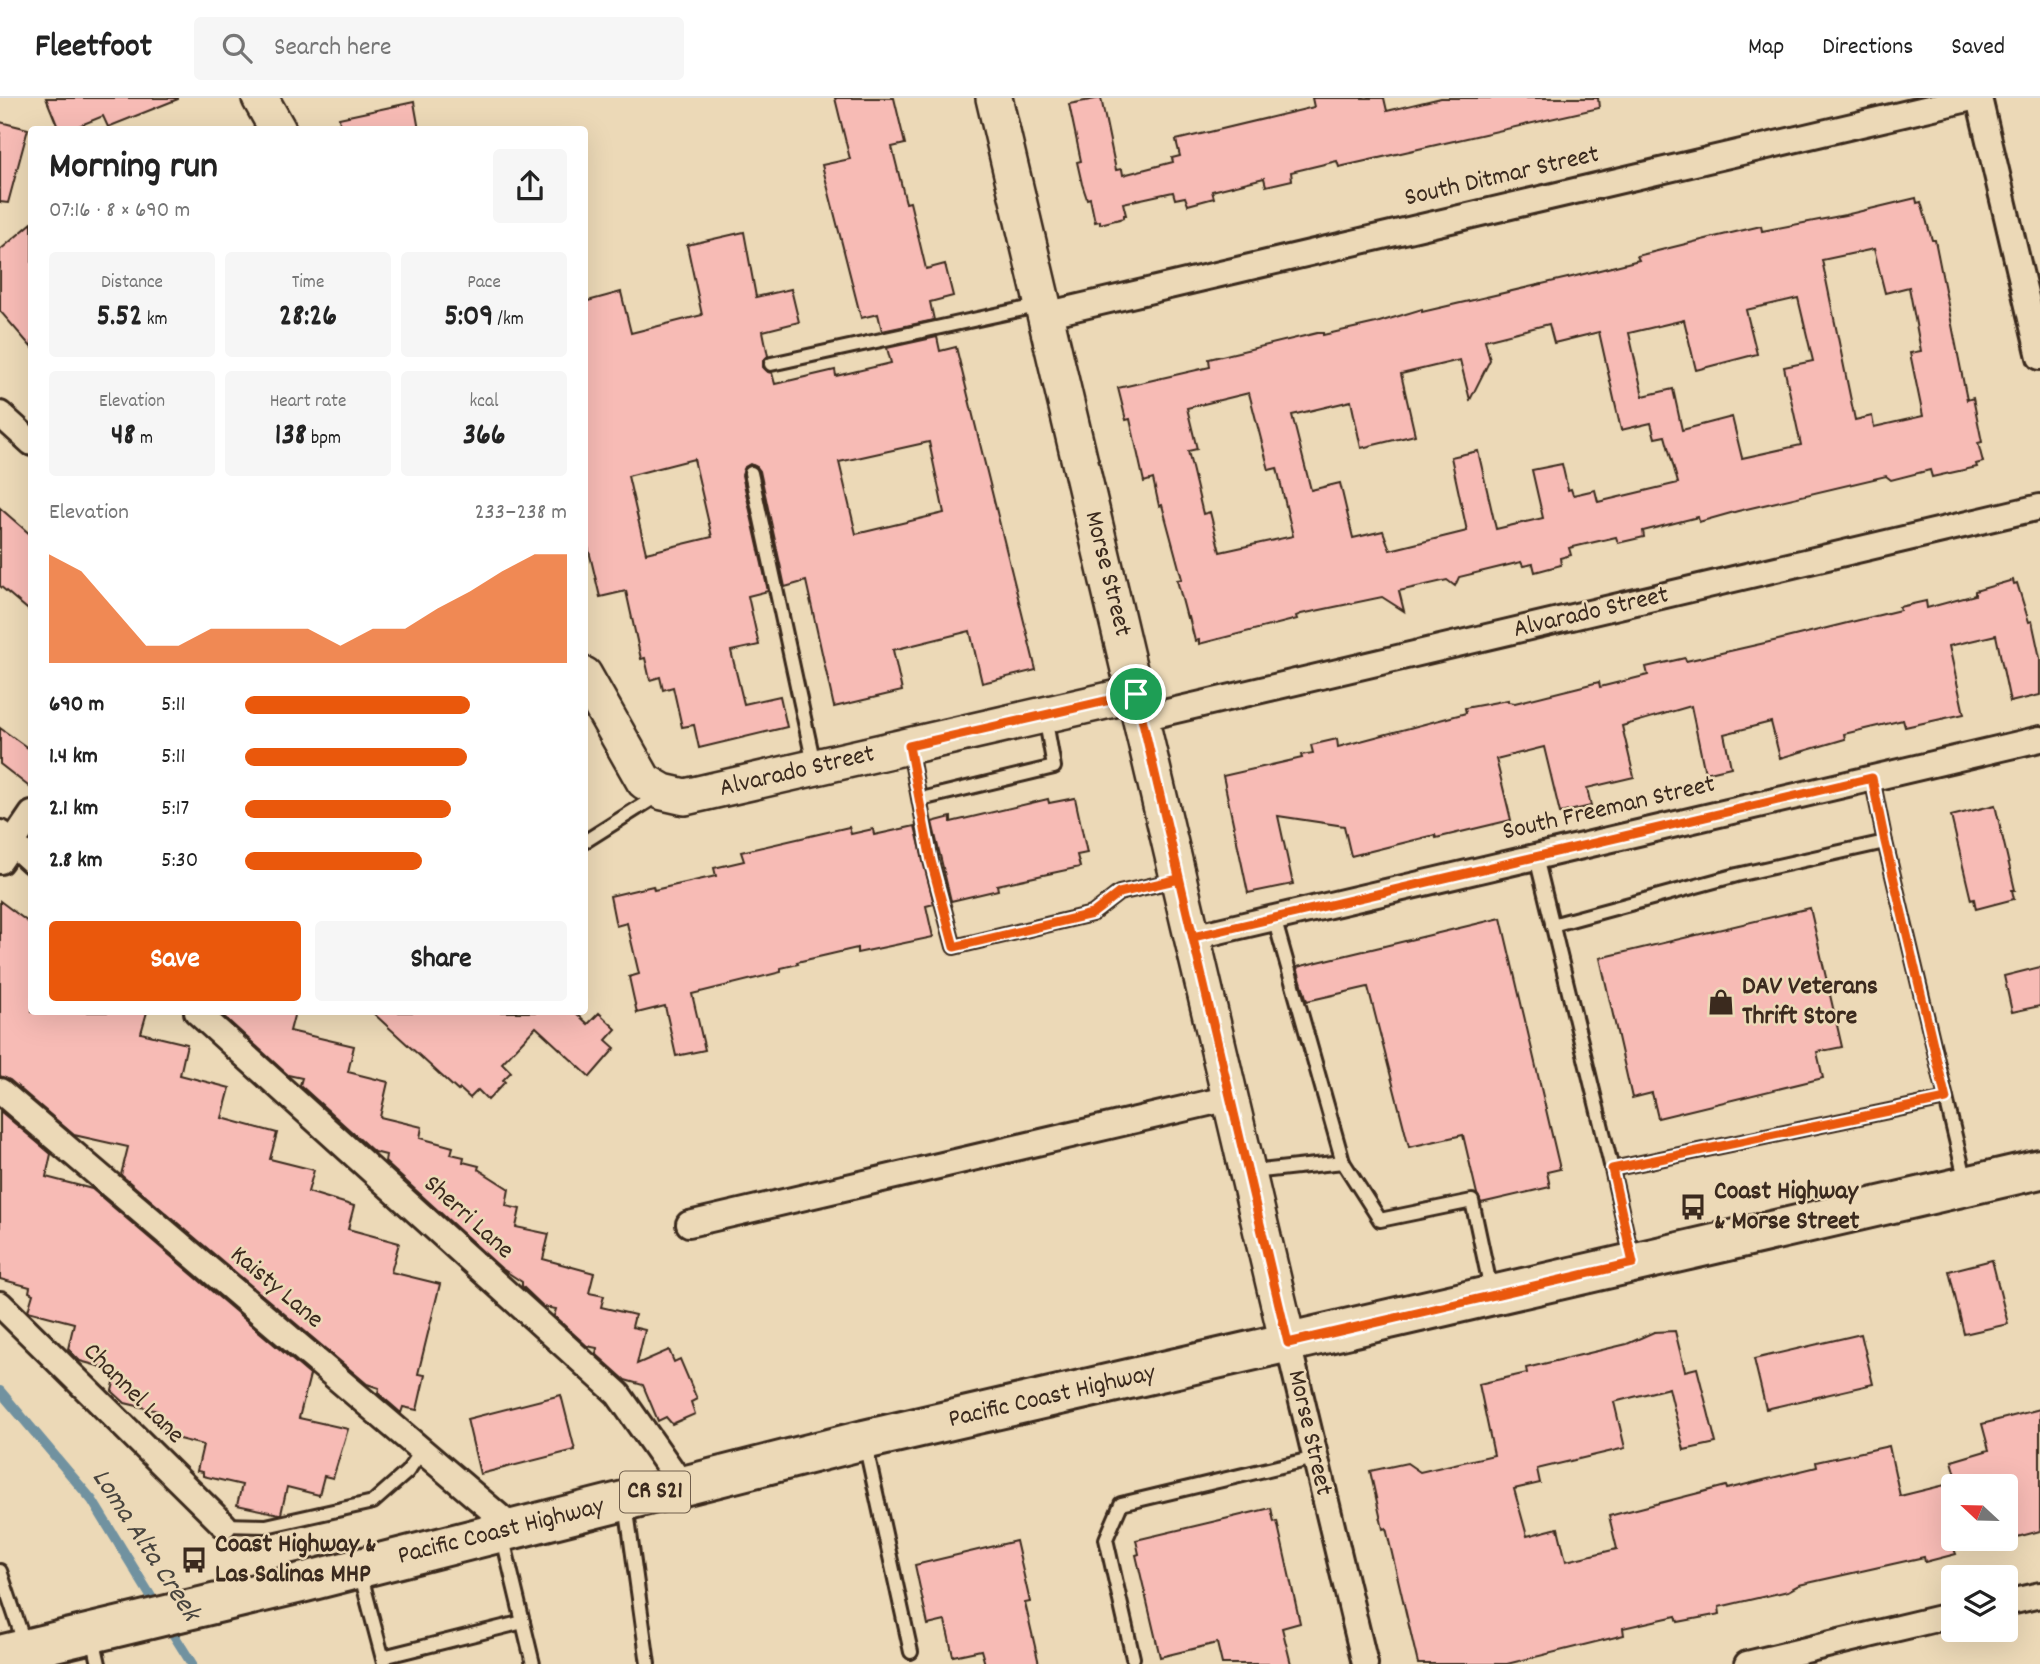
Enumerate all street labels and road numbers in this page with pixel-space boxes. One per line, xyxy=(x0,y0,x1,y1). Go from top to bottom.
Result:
street label: South Ditmar Street xyxy=(1401,137,1603,217)
street label: Morse Street xyxy=(1074,507,1141,641)
street label: Alvarado Street xyxy=(1510,577,1673,649)
street label: Alvarado Street xyxy=(716,736,879,808)
street label: South Freeman Street xyxy=(1499,766,1719,851)
street label: Sherri Lane xyxy=(414,1167,522,1269)
street label: Kaisty Lane xyxy=(221,1238,331,1338)
street label: Channel Lane xyxy=(74,1335,192,1453)
street label: Pacific Coast Highway xyxy=(945,1355,1160,1439)
street label: Morse Street xyxy=(1277,1366,1342,1500)
road number: CR S21 xyxy=(620,1472,690,1512)
street label: Pacific Coast Highway xyxy=(394,1488,609,1576)

